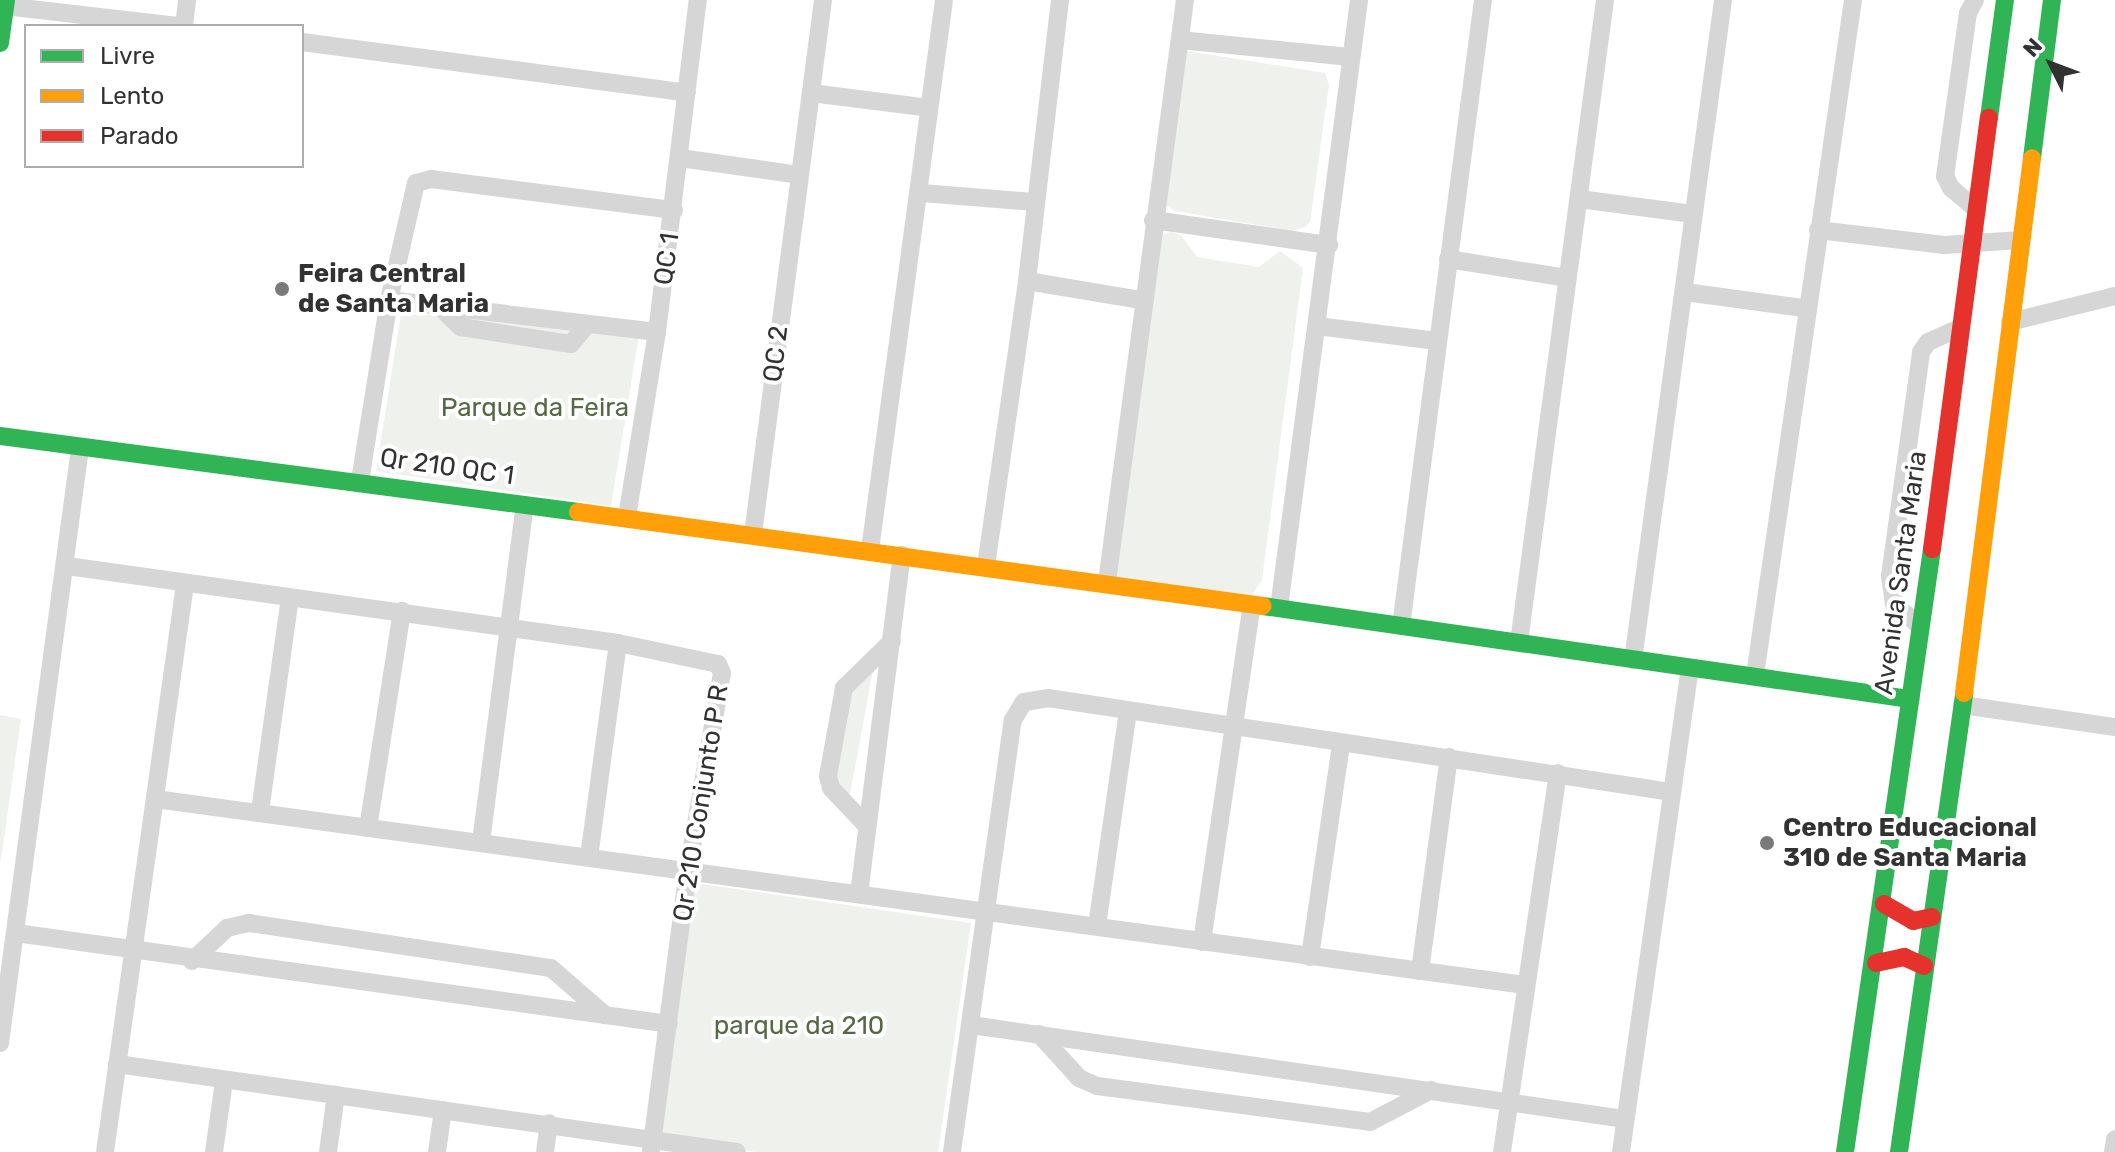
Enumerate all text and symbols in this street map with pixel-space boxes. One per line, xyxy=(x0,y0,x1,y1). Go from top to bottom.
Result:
legend xyxy=(24,24,304,168)
north arrow xyxy=(2011,24,2091,104)
text: N xyxy=(2017,33,2048,63)
text: Livre xyxy=(100,42,155,70)
text: Lento xyxy=(100,82,164,110)
text: Parado xyxy=(100,122,179,150)
street label: QC 1 xyxy=(648,231,686,287)
place label: Feira Central de Santa Maria xyxy=(298,258,489,320)
marker: Feira Central de Santa Maria xyxy=(273,280,291,298)
street label: QC 2 xyxy=(757,324,795,384)
park label: Parque da Feira xyxy=(441,392,629,424)
street label: Qr 210 QC 1 xyxy=(378,442,516,492)
street label: Avenida Santa Maria xyxy=(1868,449,1934,697)
street label: Qr 210 Conjunto P R xyxy=(667,682,735,924)
place label: Centro Educacional 310 de Santa Maria xyxy=(1783,812,2037,874)
marker: Centro Educacional 310 de Santa Maria xyxy=(1758,834,1776,852)
park label: parque da 210 xyxy=(714,1010,884,1042)

